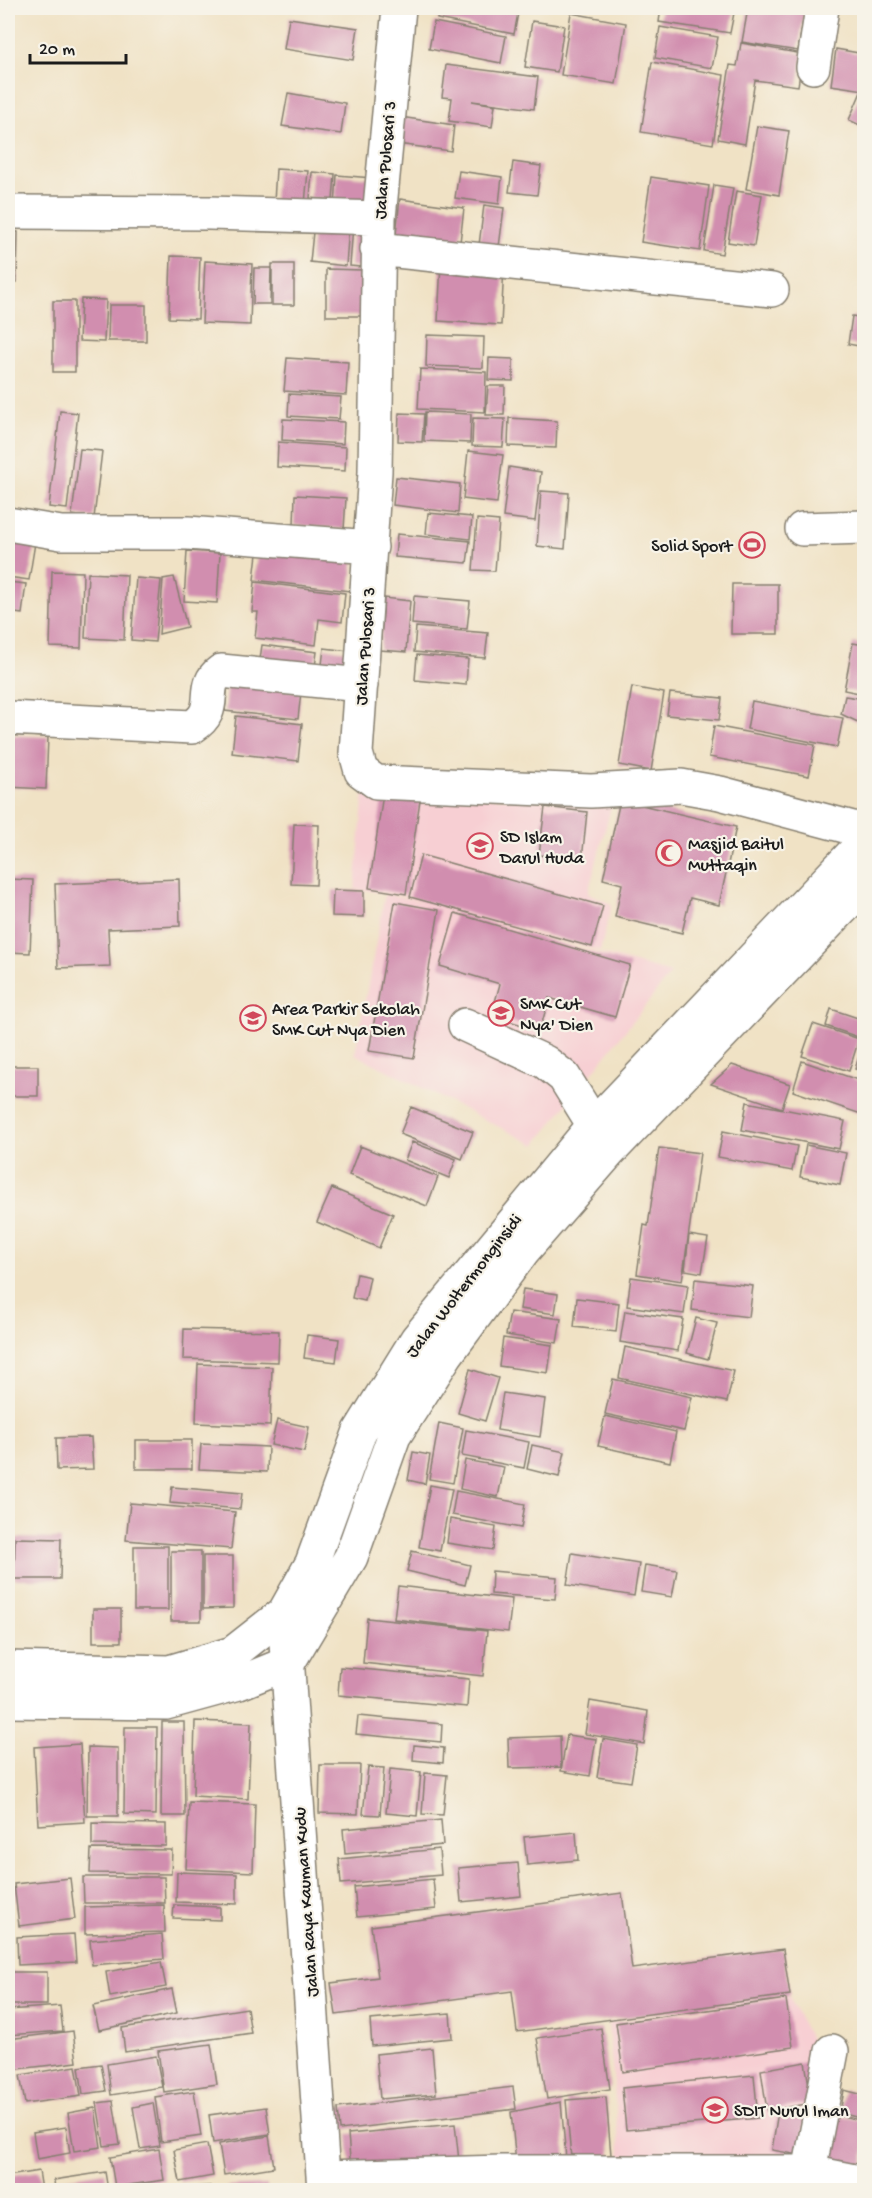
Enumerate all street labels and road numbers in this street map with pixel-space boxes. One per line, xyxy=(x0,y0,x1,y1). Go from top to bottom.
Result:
street label: Jalan Pulosari 3 xyxy=(371,100,402,220)
street label: Jalan Pulosari 3 xyxy=(352,586,381,706)
street label: Jalan Woltermonginsidi xyxy=(402,1211,528,1362)
street label: Jalan Raya Kauman Kudu xyxy=(290,1806,325,1997)

